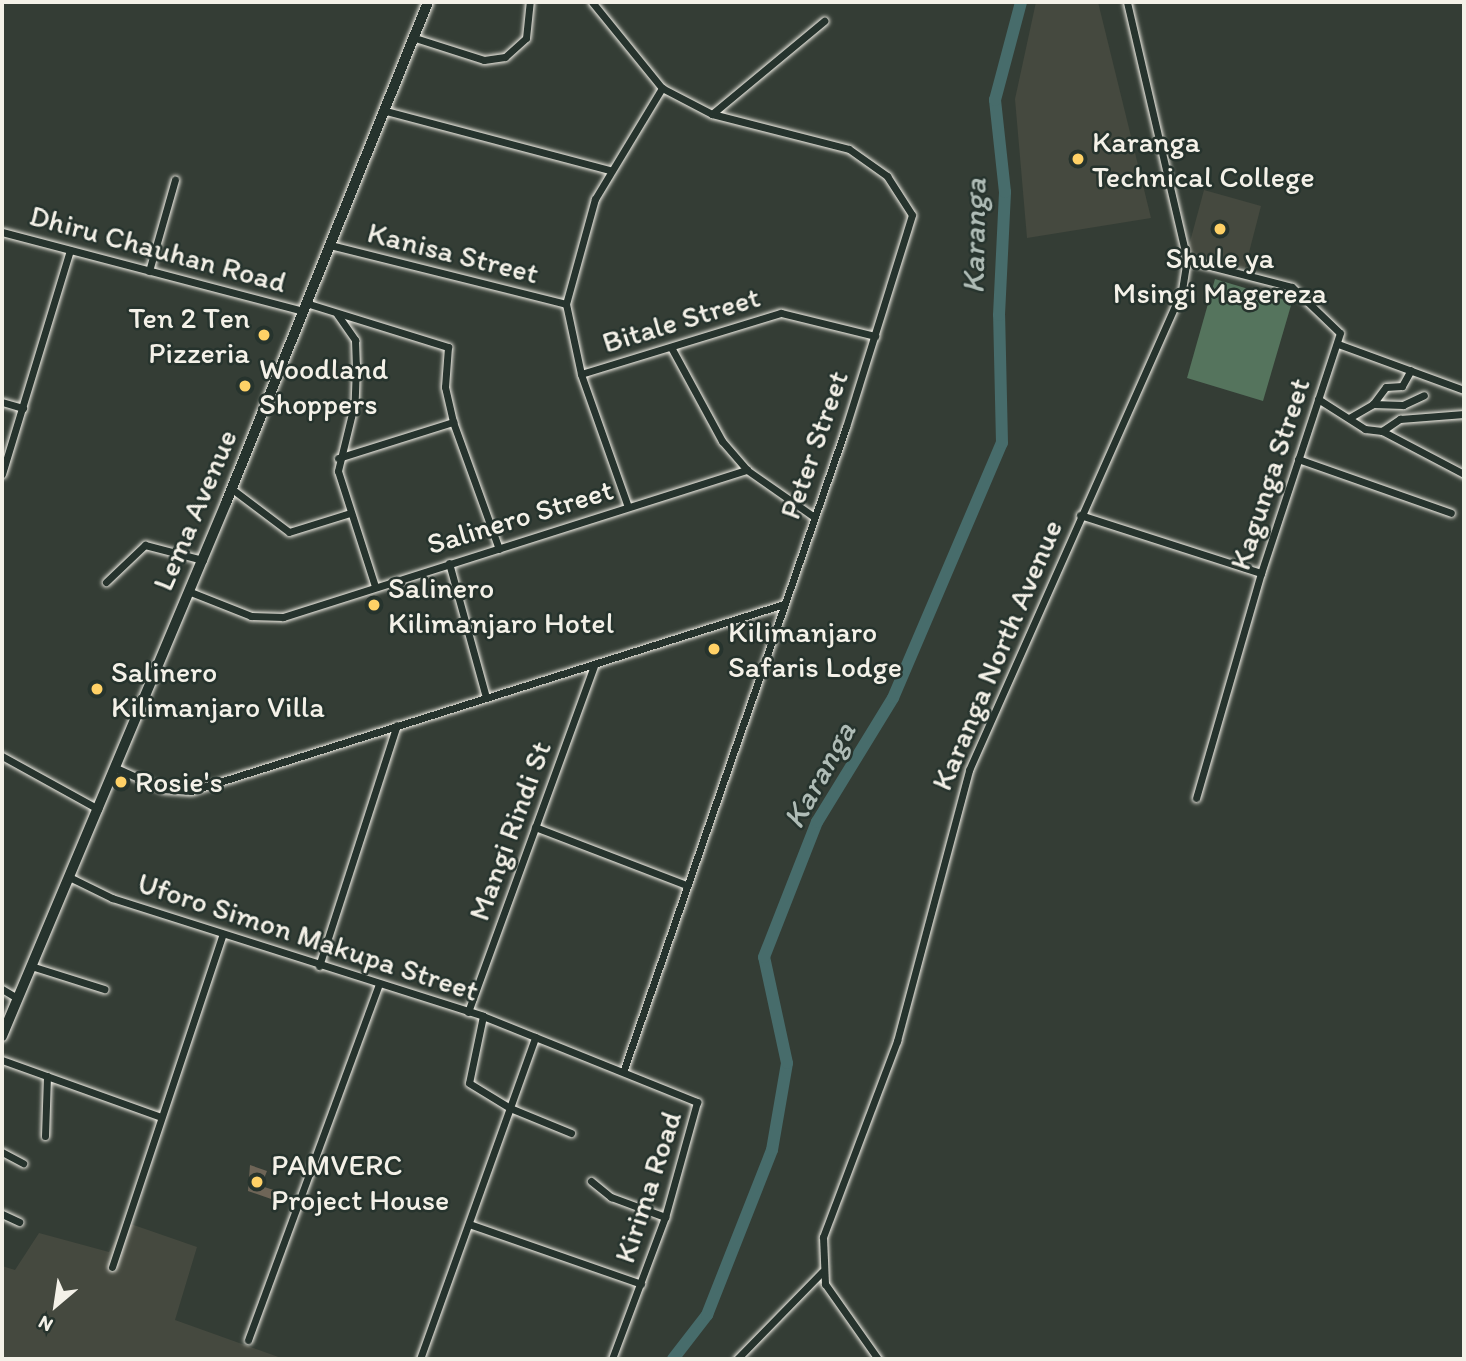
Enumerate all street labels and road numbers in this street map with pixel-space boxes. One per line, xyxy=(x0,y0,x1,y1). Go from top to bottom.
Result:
street label: Dhiru Chauhan Road xyxy=(25,197,291,301)
street label: Kanisa Street xyxy=(364,214,542,292)
street label: Bitale Street xyxy=(598,279,764,361)
street label: Peter Street xyxy=(772,367,856,523)
street label: Kagunga Street xyxy=(1222,374,1318,574)
street label: Lema Avenue xyxy=(145,425,245,595)
street label: Salinero Street xyxy=(423,472,617,562)
street label: Karanga North Avenue xyxy=(924,514,1070,796)
street label: Mangi Rindi St xyxy=(461,737,559,925)
street label: Uforo Simon Makupa Street xyxy=(134,865,482,1009)
street label: Kirima Road xyxy=(607,1107,689,1267)

